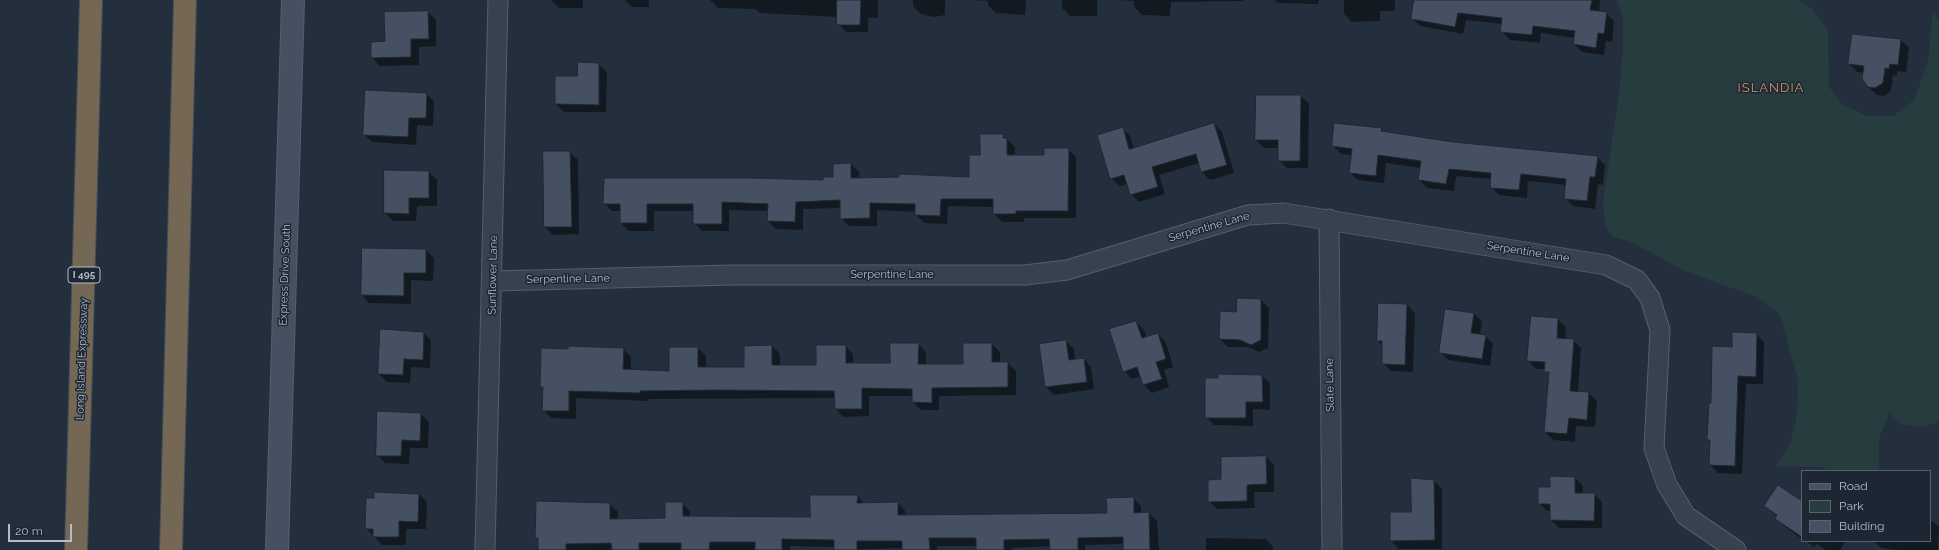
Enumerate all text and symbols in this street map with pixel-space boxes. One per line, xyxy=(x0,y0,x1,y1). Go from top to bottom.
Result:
district label: ISLANDIA xyxy=(1738,80,1804,96)
street label: Serpentine Lane xyxy=(1167,209,1251,245)
street label: Express Drive South xyxy=(277,224,293,326)
street label: Sunflower Lane xyxy=(486,235,500,315)
street label: Serpentine Lane xyxy=(1486,239,1570,265)
road number: I 495 xyxy=(68,267,100,283)
street label: Serpentine Lane xyxy=(850,268,934,282)
street label: Serpentine Lane xyxy=(526,272,610,286)
street label: Long Island Expressway xyxy=(73,298,91,420)
street label: Slate Lane xyxy=(1323,358,1337,412)
legend xyxy=(1801,470,1931,542)
text: Road xyxy=(1839,479,1868,493)
text: Park xyxy=(1839,499,1864,513)
scale bar xyxy=(10,516,74,542)
text: Building xyxy=(1839,519,1885,533)
text: 20 m xyxy=(15,524,43,538)

